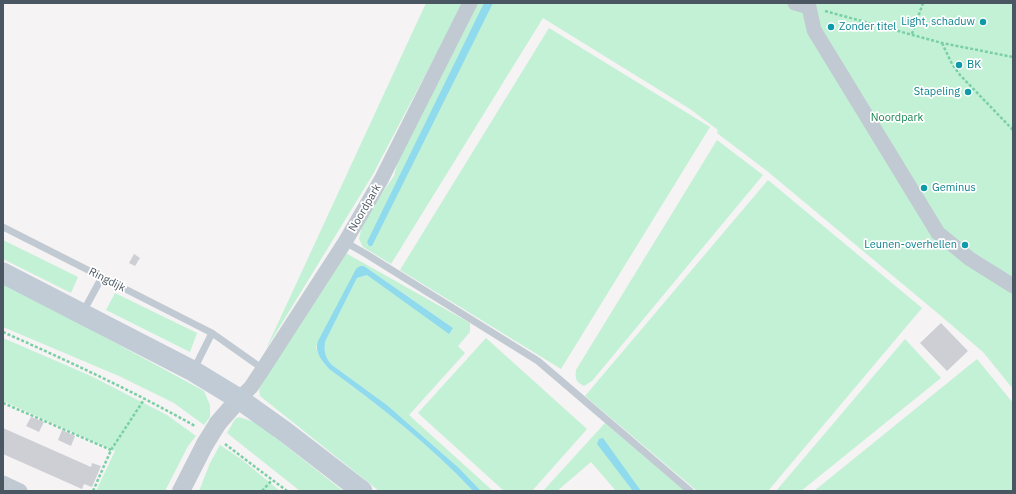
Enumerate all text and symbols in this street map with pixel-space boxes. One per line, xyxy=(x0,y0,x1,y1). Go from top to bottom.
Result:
place label: Light, schaduw xyxy=(901,15,975,29)
marker: Light, schaduw xyxy=(978,17,988,27)
place label: Zonder titel xyxy=(839,20,896,34)
marker: Zonder titel xyxy=(826,22,836,32)
place label: BK xyxy=(967,58,981,72)
marker: BK xyxy=(954,60,964,70)
place label: Stapeling xyxy=(914,85,960,99)
marker: Stapeling xyxy=(963,87,973,97)
park label: Noordpark xyxy=(871,111,923,125)
place label: Geminus xyxy=(932,181,976,195)
street label: Noordpark xyxy=(346,182,384,234)
marker: Geminus xyxy=(919,183,929,193)
place label: Leunen-overhellen xyxy=(864,238,957,252)
marker: Leunen-overhellen xyxy=(960,240,970,250)
street label: Ringdijk xyxy=(86,265,128,295)

